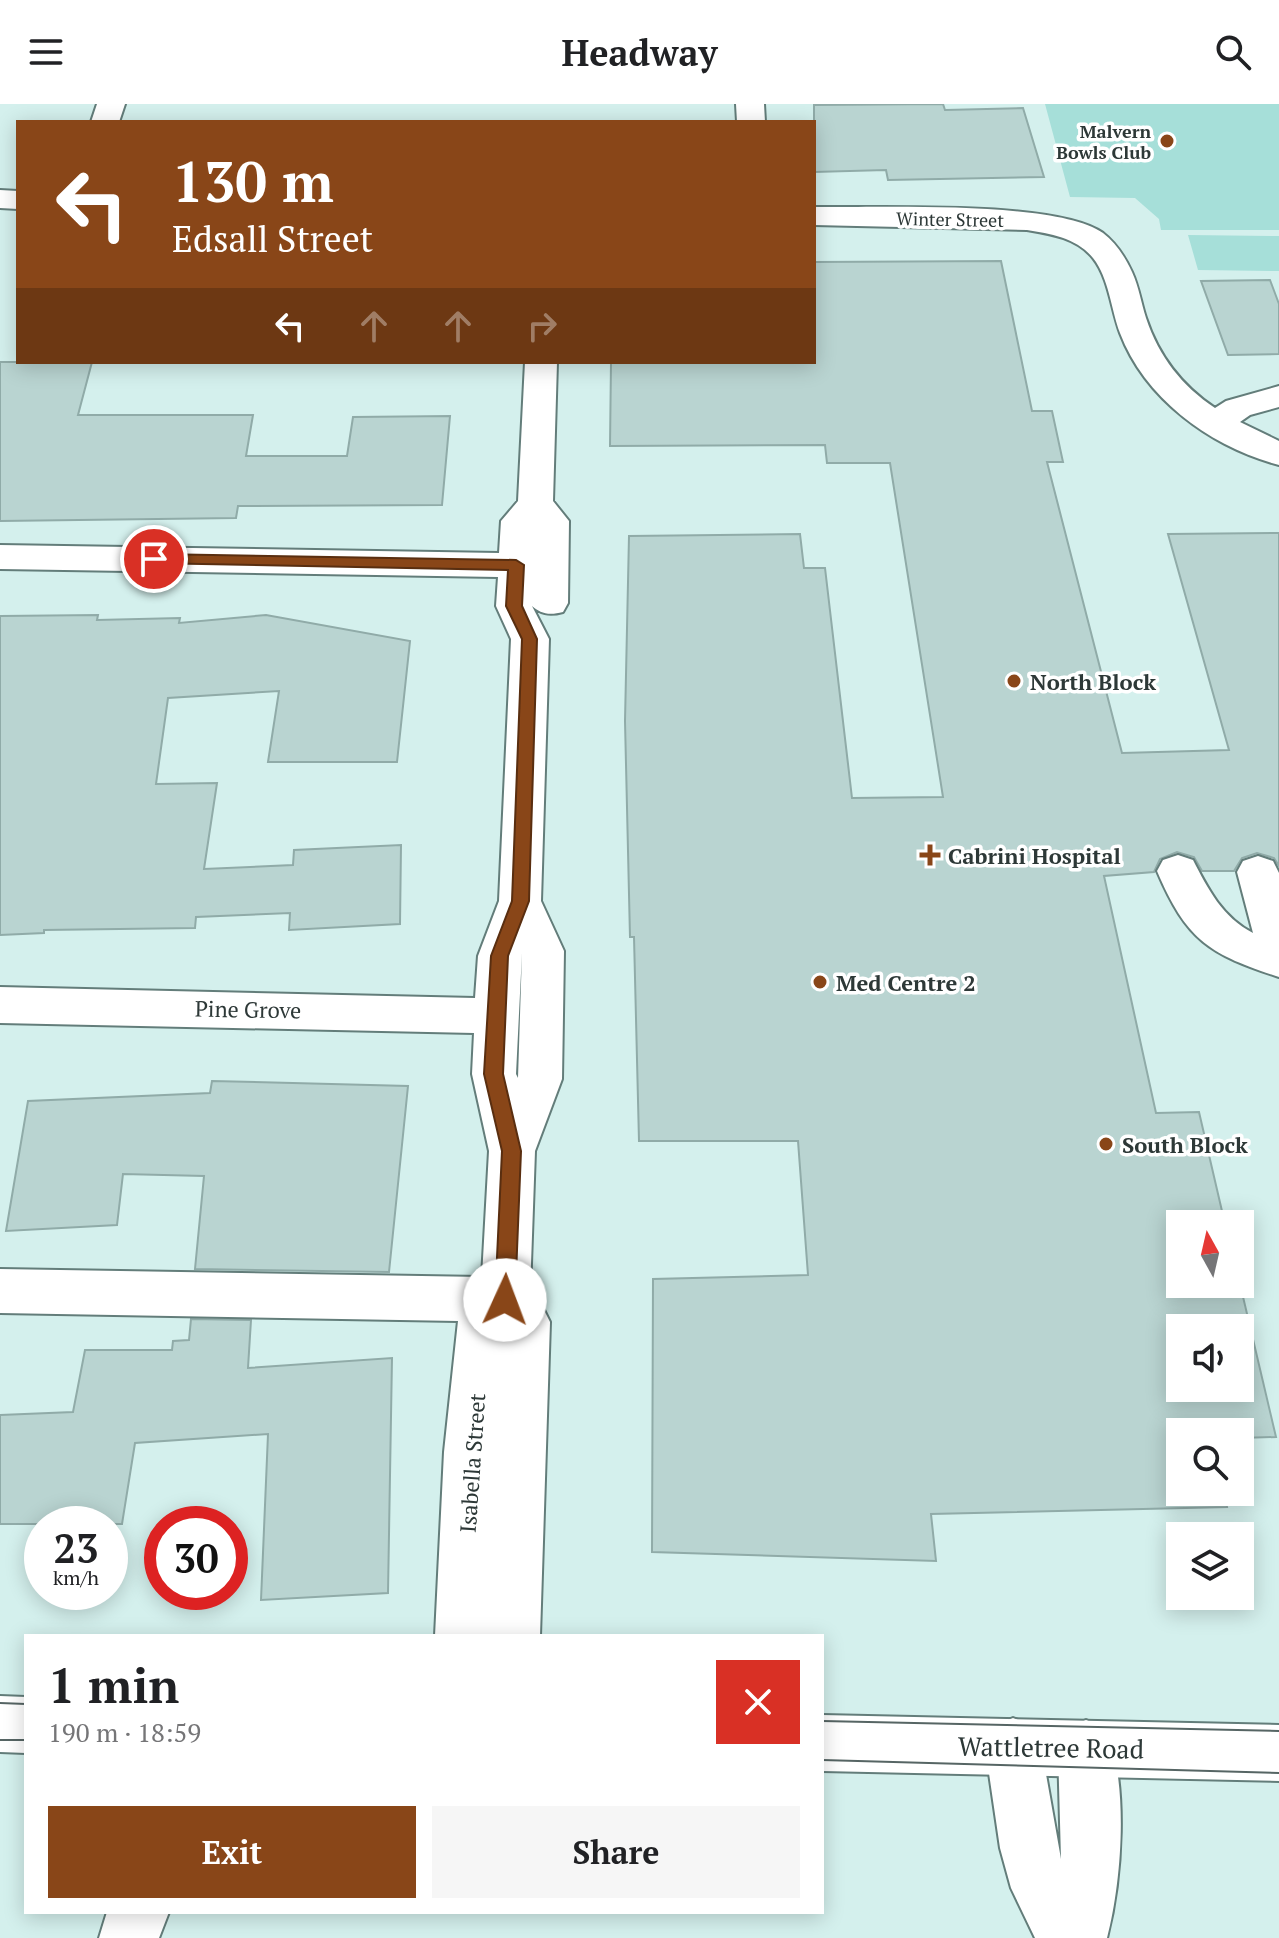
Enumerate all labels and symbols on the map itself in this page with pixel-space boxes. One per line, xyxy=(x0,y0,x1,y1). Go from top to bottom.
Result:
place label: Malvern Bowls Club xyxy=(1056,119,1151,164)
marker: Malvern Bowls Club xyxy=(1158,132,1176,150)
street label: Winter Street xyxy=(896,206,1005,232)
pin xyxy=(120,525,188,593)
place label: North Block xyxy=(1030,667,1156,696)
marker: North Block xyxy=(1005,672,1023,690)
place label: Cabrini Hospital xyxy=(948,841,1121,870)
marker: Cabrini Hospital xyxy=(919,844,941,866)
place label: Med Centre 2 xyxy=(836,968,976,997)
marker: Med Centre 2 xyxy=(811,973,829,991)
street label: Pine Grove xyxy=(195,994,301,1024)
place label: South Block xyxy=(1122,1130,1248,1159)
marker: South Block xyxy=(1097,1135,1115,1153)
north arrow xyxy=(1166,1210,1254,1298)
position arrow xyxy=(463,1258,547,1342)
street label: Isabella Street xyxy=(453,1392,491,1534)
speed limit sign: 30 xyxy=(144,1506,248,1610)
street label: Wattletree Road xyxy=(958,1728,1144,1766)

